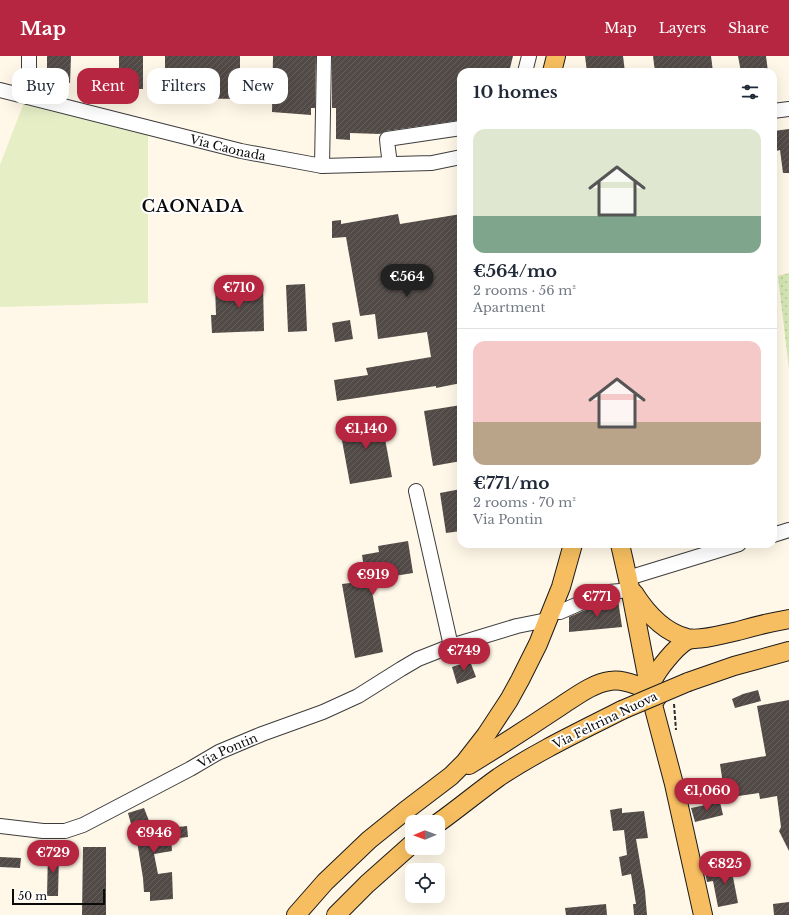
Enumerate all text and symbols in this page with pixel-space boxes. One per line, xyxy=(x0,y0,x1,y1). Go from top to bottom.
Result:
text: Map xyxy=(20,17,66,40)
text: Map xyxy=(604,19,637,37)
text: Layers xyxy=(659,19,706,37)
text: Share xyxy=(728,19,769,37)
chip: Buy xyxy=(12,68,69,104)
chip: Rent xyxy=(77,68,139,104)
chip: Filters xyxy=(147,68,220,104)
chip: New xyxy=(228,68,288,104)
icon: filters xyxy=(739,81,761,103)
text: 10 homes xyxy=(473,82,558,103)
street label: Via Caonada xyxy=(188,131,267,163)
icon: home xyxy=(581,155,653,227)
district label: CAONADA xyxy=(142,196,244,216)
text: €564/mo xyxy=(473,261,557,282)
pin: €564 xyxy=(383,264,431,298)
text: €564 xyxy=(389,268,425,285)
pin: €710 xyxy=(215,275,263,309)
text: €710 xyxy=(223,279,255,296)
text: 2 rooms · 56 m² xyxy=(473,282,576,299)
text: Apartment xyxy=(473,299,545,316)
icon: home xyxy=(581,367,653,439)
pin: €1,140 xyxy=(333,416,399,450)
text: €1,140 xyxy=(344,420,388,437)
text: €771/mo xyxy=(473,473,549,494)
text: 2 rooms · 70 m² xyxy=(473,494,576,511)
text: Via Pontin xyxy=(473,511,543,528)
pin: €919 xyxy=(349,562,397,596)
text: €919 xyxy=(356,566,390,583)
pin: €771 xyxy=(573,584,621,618)
text: €771 xyxy=(582,588,612,605)
pin: €749 xyxy=(440,638,488,672)
text: €749 xyxy=(447,642,481,659)
street label: Via Feltrina Nuova xyxy=(549,688,660,752)
street label: Via Pontin xyxy=(194,729,259,771)
pin: €1,060 xyxy=(674,778,740,812)
text: €1,060 xyxy=(683,782,731,799)
north arrow xyxy=(405,815,445,855)
map controls xyxy=(405,815,445,903)
pin: €946 xyxy=(130,820,178,854)
text: €946 xyxy=(136,824,172,841)
pin: €729 xyxy=(29,840,77,874)
text: €729 xyxy=(36,844,70,861)
pin: €825 xyxy=(701,851,749,885)
text: €825 xyxy=(708,855,742,872)
button: locate xyxy=(405,863,445,903)
scale bar xyxy=(12,887,105,906)
text: 50 m xyxy=(18,889,47,903)

